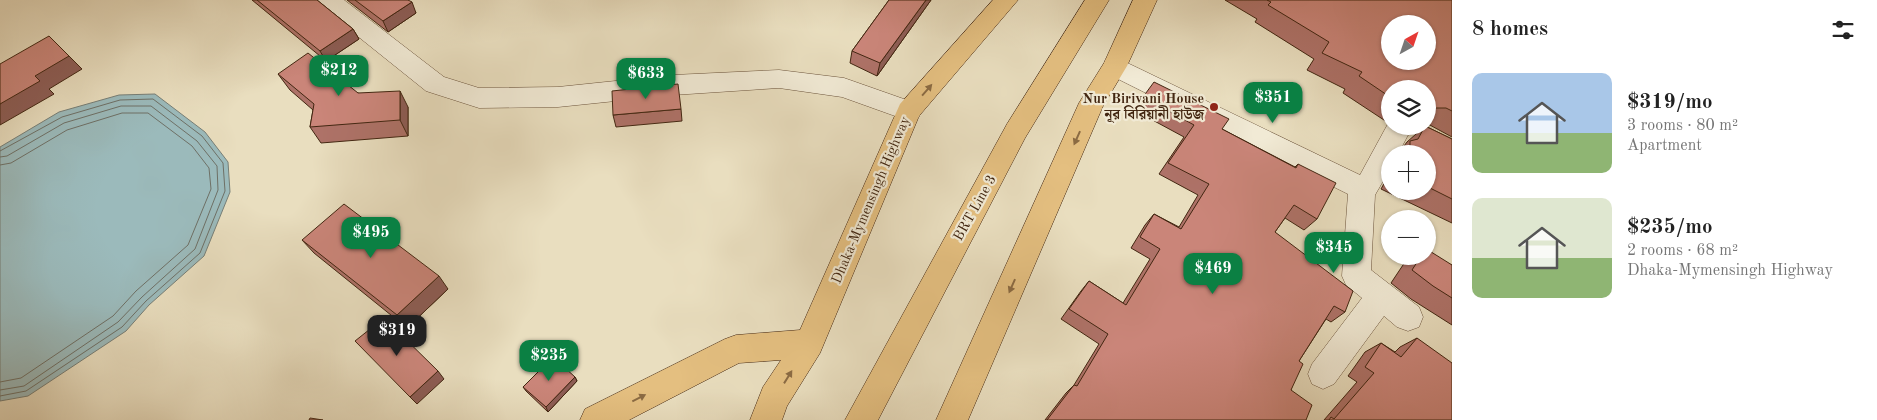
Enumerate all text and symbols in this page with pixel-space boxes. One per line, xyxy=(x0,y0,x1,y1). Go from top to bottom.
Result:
north arrow xyxy=(1381,15,1436,70)
map controls xyxy=(1381,15,1436,265)
icon: filters xyxy=(1829,16,1857,44)
text: 8 homes xyxy=(1472,19,1548,40)
pin: $212 xyxy=(309,54,369,97)
pin: $633 xyxy=(616,58,676,100)
text: $212 xyxy=(320,63,358,79)
text: $633 xyxy=(627,66,665,82)
button: layers xyxy=(1381,80,1436,135)
pin: $351 xyxy=(1243,82,1303,124)
one-way arrow xyxy=(922,84,933,97)
text: $351 xyxy=(1254,90,1292,106)
place label: Nur Biriyani House নূর বিরিয়ানী হাউজ xyxy=(1083,92,1205,123)
text: $319/mo xyxy=(1627,92,1713,113)
icon: home xyxy=(1512,93,1572,153)
marker: Nur Biriyani House নূর বিরিয়ানী হাউজ xyxy=(1208,101,1220,113)
street label: Dhaka-Mymensingh Highway xyxy=(829,114,913,286)
text: 3 rooms · 80 m² xyxy=(1627,118,1738,134)
one-way arrow xyxy=(1073,131,1081,145)
text: Apartment xyxy=(1627,138,1702,154)
button: + xyxy=(1381,145,1436,200)
street label: BRT Line 3 xyxy=(951,173,999,243)
button: − xyxy=(1381,210,1436,265)
pin: $495 xyxy=(341,216,401,259)
text: $235/mo xyxy=(1627,217,1713,238)
icon: home xyxy=(1512,218,1572,278)
text: $495 xyxy=(352,225,390,241)
pin: $345 xyxy=(1304,232,1364,274)
text: $345 xyxy=(1315,240,1353,256)
text: 2 rooms · 68 m² xyxy=(1627,243,1738,259)
pin: $469 xyxy=(1183,252,1243,295)
text: $469 xyxy=(1194,261,1232,277)
text: Dhaka-Mymensingh Highway xyxy=(1627,263,1833,279)
one-way arrow xyxy=(1007,279,1015,293)
pin: $319 xyxy=(367,314,427,357)
text: $319 xyxy=(378,323,416,339)
pin: $235 xyxy=(519,340,579,382)
text: $235 xyxy=(530,348,568,364)
one-way arrow xyxy=(783,370,793,383)
one-way arrow xyxy=(632,394,647,402)

